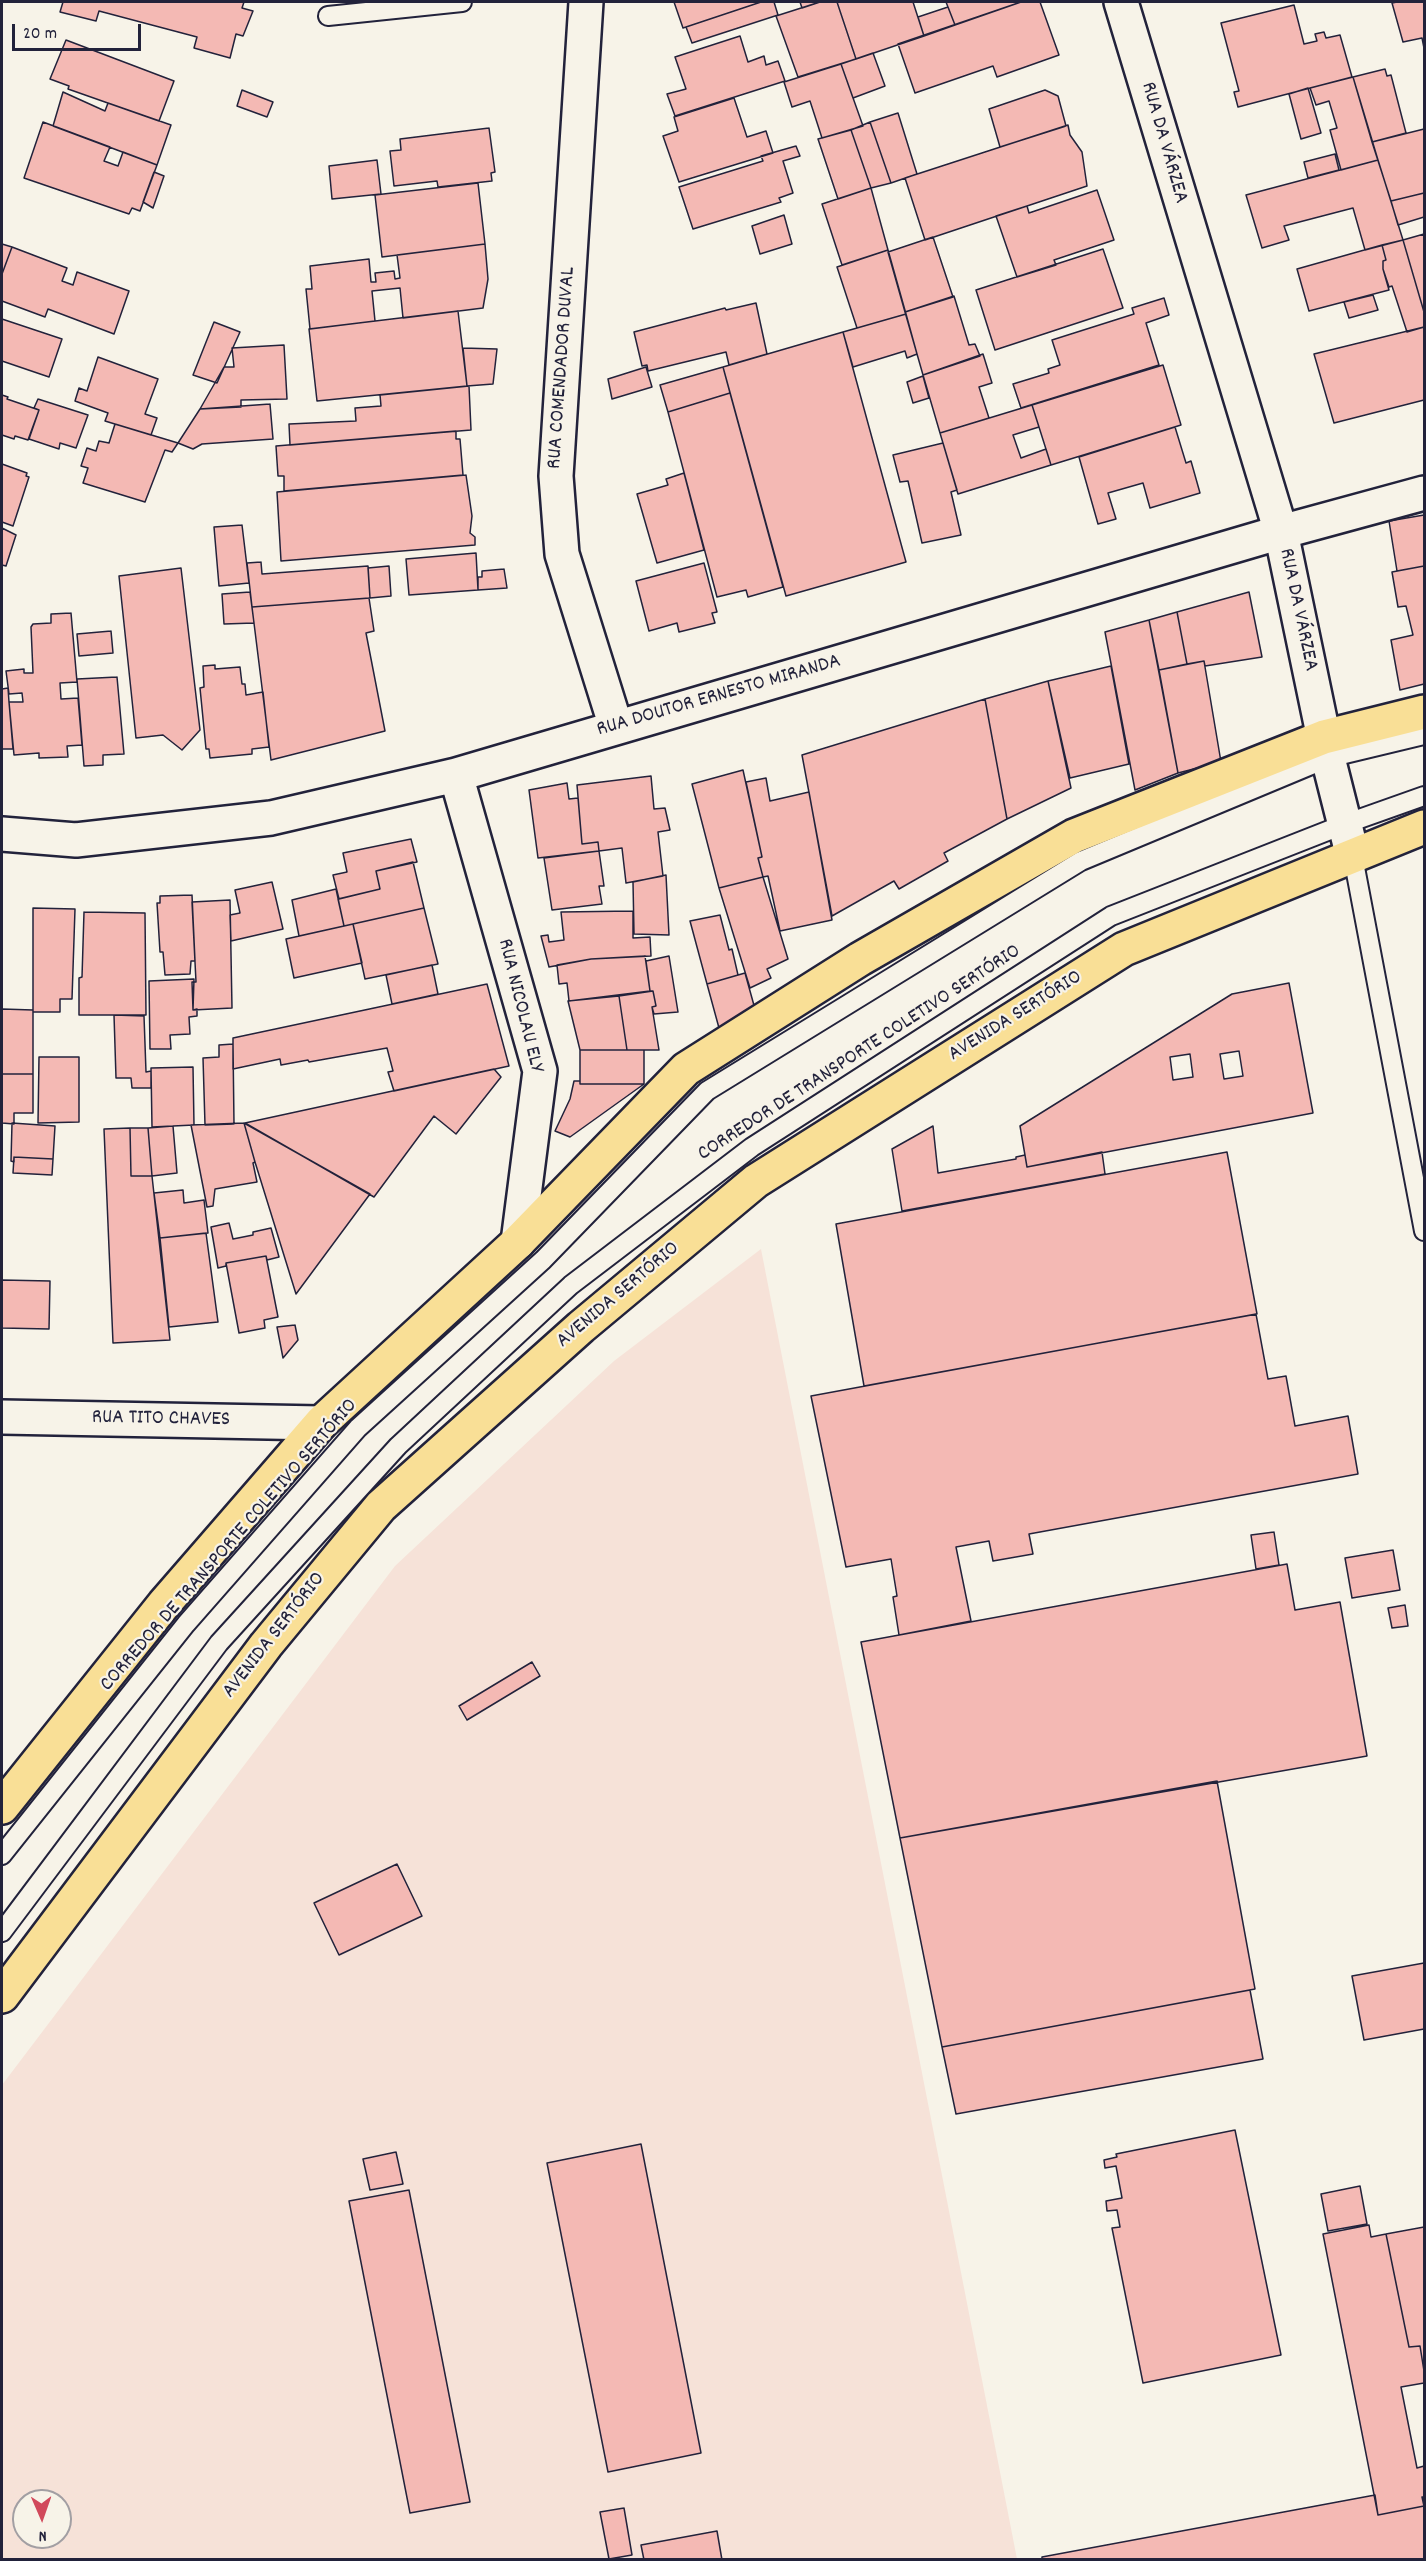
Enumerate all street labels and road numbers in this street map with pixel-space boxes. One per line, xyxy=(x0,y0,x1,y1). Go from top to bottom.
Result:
street label: RUA DA VÁRZEA xyxy=(1134,79,1192,207)
street label: RUA COMENDADOR DUVAL xyxy=(543,266,583,470)
street label: RUA DA VÁRZEA xyxy=(1272,546,1322,674)
street label: RUA DOUTOR ERNESTO MIRANDA xyxy=(594,650,844,744)
street label: RUA NICOLAU ELY xyxy=(490,937,548,1075)
street label: CORREDOR DE TRANSPORTE COLETIVO SERTÓRIO xyxy=(694,940,1026,1168)
street label: AVENIDA SERTÓRIO xyxy=(945,966,1087,1068)
street label: AVENIDA SERTÓRIO xyxy=(552,1237,686,1355)
street label: CORREDOR DE TRANSPORTE COLETIVO SERTÓRIO xyxy=(96,1394,364,1698)
street label: RUA TITO CHAVES xyxy=(92,1406,230,1434)
street label: AVENIDA SERTÓRIO xyxy=(218,1568,332,1704)

